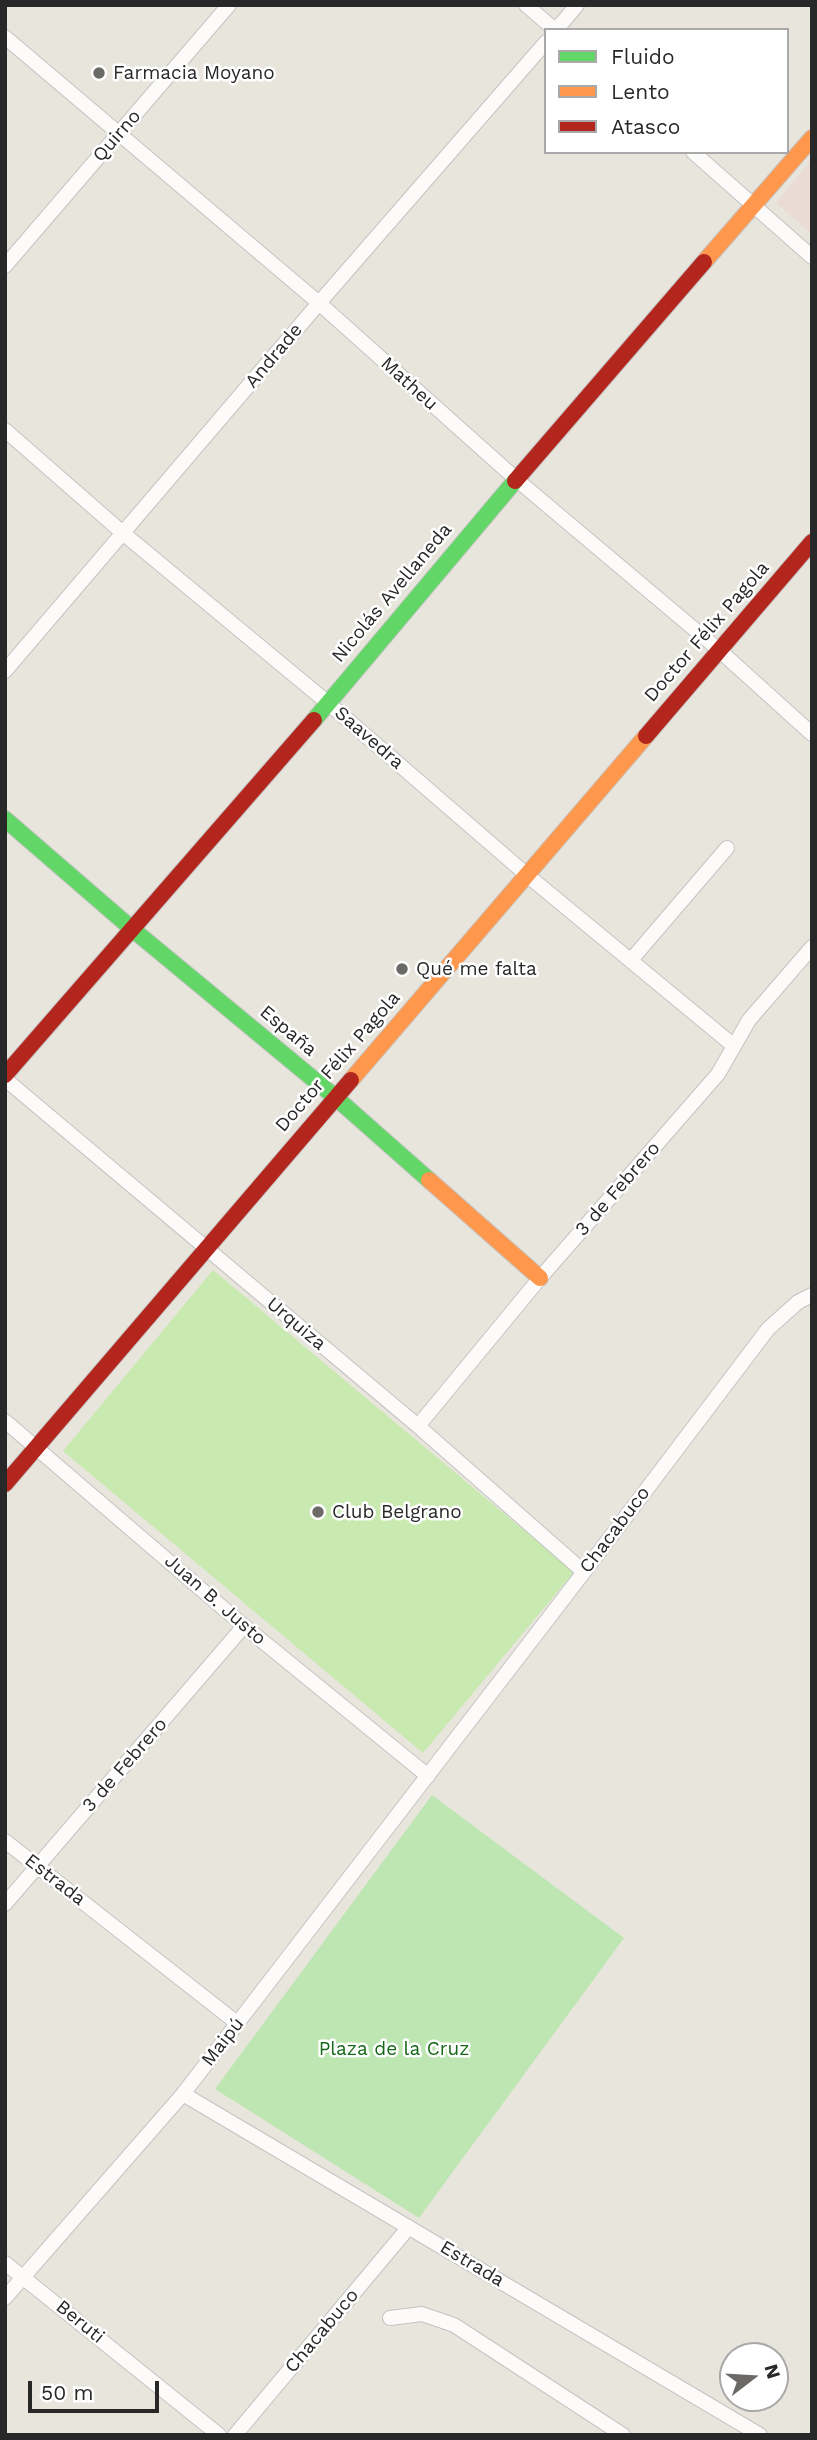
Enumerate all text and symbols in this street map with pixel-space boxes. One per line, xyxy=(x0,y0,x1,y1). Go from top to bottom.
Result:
legend xyxy=(544,28,789,154)
text: Fluido xyxy=(611,44,675,69)
place label: Farmacia Moyano xyxy=(113,62,275,84)
marker: Farmacia Moyano xyxy=(91,65,107,81)
text: Lento xyxy=(611,79,670,104)
street label: Quirno xyxy=(88,105,146,167)
text: Atasco xyxy=(611,114,680,139)
street label: Andrade xyxy=(240,319,308,393)
street label: Matheu xyxy=(376,352,442,416)
street label: Nicolás Avellaneda xyxy=(327,519,457,667)
street label: Doctor Félix Pagola xyxy=(640,557,774,707)
street label: Saavedra xyxy=(330,702,408,774)
place label: Qué me falta xyxy=(416,958,537,980)
marker: Qué me falta xyxy=(394,961,410,977)
street label: Doctor Félix Pagola xyxy=(271,987,405,1137)
street label: España xyxy=(255,1001,321,1061)
street label: 3 de Febrero xyxy=(571,1137,665,1241)
street label: Urquiza xyxy=(262,1293,330,1355)
street label: Chacabuco xyxy=(575,1482,655,1578)
place label: Club Belgrano xyxy=(332,1501,462,1523)
marker: Club Belgrano xyxy=(310,1504,326,1520)
street label: Juan B. Justo xyxy=(160,1550,270,1650)
street label: 3 de Febrero xyxy=(78,1713,172,1817)
street label: Estrada xyxy=(20,1849,90,1911)
street label: Maipú xyxy=(197,2013,249,2071)
park label: Plaza de la Cruz xyxy=(319,2038,469,2060)
street label: Estrada xyxy=(436,2236,508,2292)
street label: Chacabuco xyxy=(280,2284,364,2378)
street label: Beruti xyxy=(51,2296,109,2348)
north arrow xyxy=(719,2342,789,2412)
text: N xyxy=(760,2361,786,2381)
scale bar xyxy=(32,2366,163,2410)
text: 50 m xyxy=(41,2380,93,2405)

